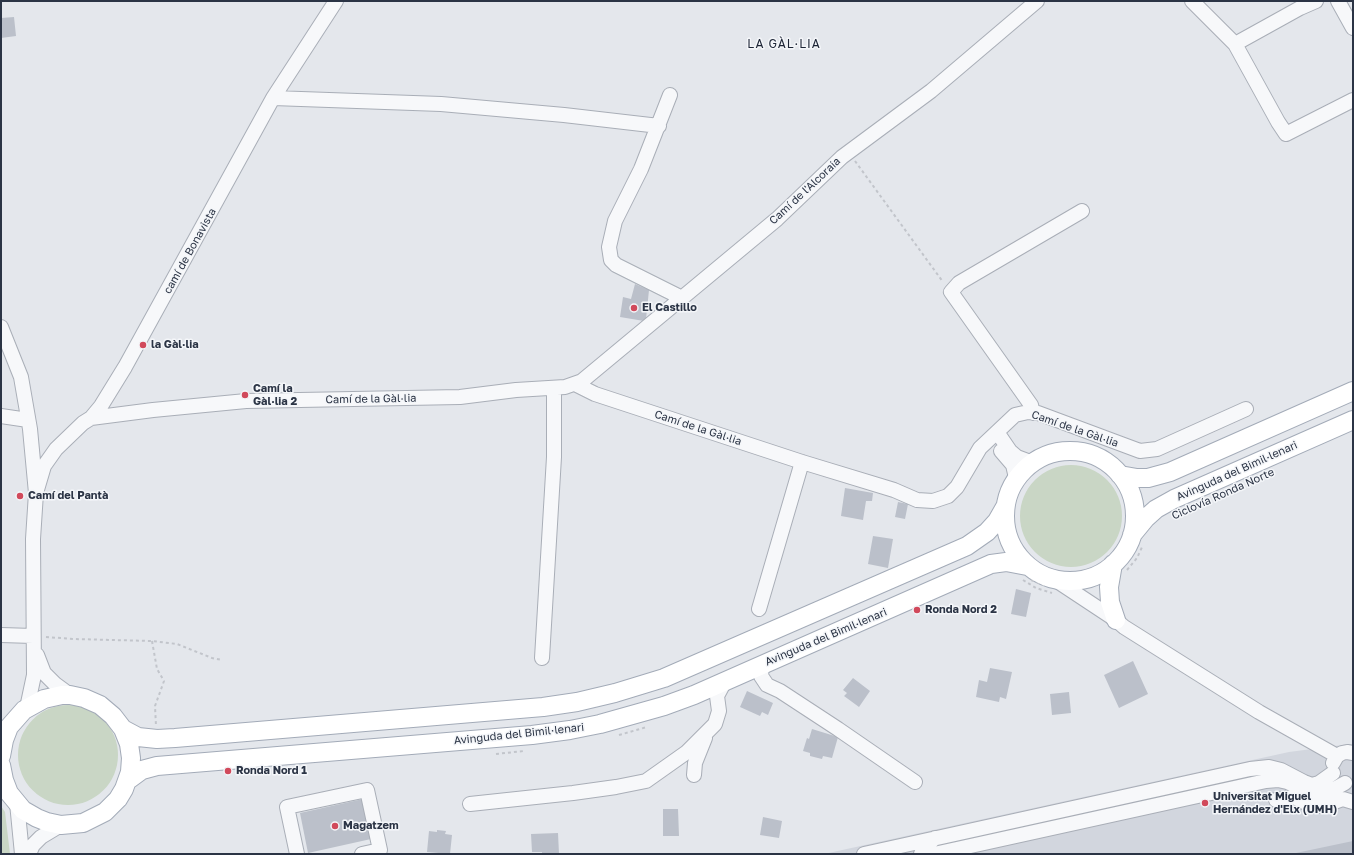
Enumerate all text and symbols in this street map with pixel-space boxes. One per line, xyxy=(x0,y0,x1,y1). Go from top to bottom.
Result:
district label: LA GÀL·LIA xyxy=(747,37,821,51)
street label: Camí de l'Alcoraia xyxy=(767,155,843,227)
street label: camí de Bonavista xyxy=(161,206,219,296)
place label: El Castillo xyxy=(642,301,697,315)
marker: El Castillo xyxy=(629,303,639,313)
place label: la Gàl·lia xyxy=(151,338,199,352)
marker: la Gàl·lia xyxy=(138,340,148,350)
place label: Camí la Gàl·lia 2 xyxy=(253,382,297,408)
marker: Camí la Gàl·lia 2 xyxy=(240,390,250,400)
street label: Camí de la Gàl·lia xyxy=(325,392,417,406)
street label: Camí de la Gàl·lia xyxy=(653,408,743,448)
street label: Camí de la Gàl·lia xyxy=(1030,408,1120,450)
street label: Avinguda del Bimil·lenari xyxy=(1174,438,1300,504)
street label: Ciclovía Ronda Norte xyxy=(1170,465,1276,523)
place label: Camí del Pantà xyxy=(28,489,108,503)
marker: Camí del Pantà xyxy=(15,491,25,501)
place label: Ronda Nord 2 xyxy=(925,603,997,617)
street label: Avinguda del Bimil·lenari xyxy=(763,605,889,669)
marker: Ronda Nord 2 xyxy=(912,605,922,615)
street label: Avinguda del Bimil·lenari xyxy=(453,721,585,747)
place label: Ronda Nord 1 xyxy=(236,764,307,778)
marker: Ronda Nord 1 xyxy=(223,766,233,776)
place label: Universitat Miguel Hernández d'Elx (UMH) xyxy=(1213,790,1337,816)
marker: Universitat Miguel Hernández d'Elx (UMH) xyxy=(1200,798,1210,808)
place label: Magatzem xyxy=(343,819,399,833)
marker: Magatzem xyxy=(330,821,340,831)

